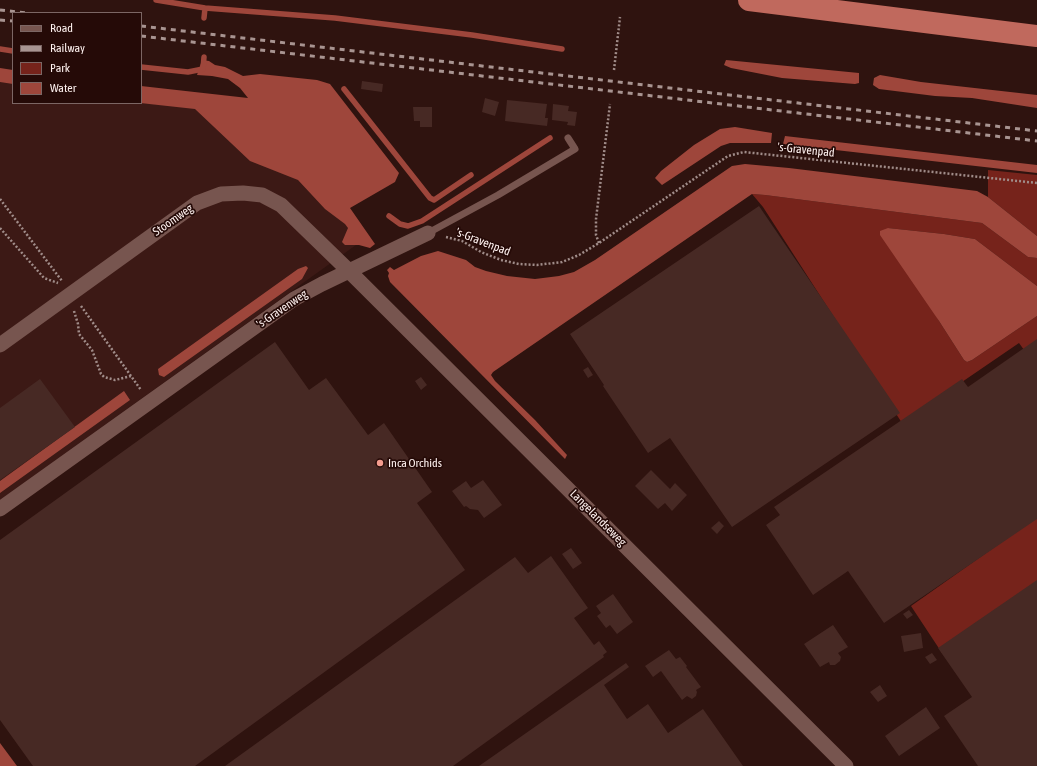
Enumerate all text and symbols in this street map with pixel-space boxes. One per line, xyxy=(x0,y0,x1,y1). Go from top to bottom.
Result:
legend xyxy=(12,12,142,104)
text: Road xyxy=(50,21,73,35)
text: Railway xyxy=(50,41,85,55)
text: Park xyxy=(50,61,70,75)
text: Water xyxy=(50,81,76,95)
street label: 's-Gravenpad xyxy=(777,140,835,160)
street label: Stoomweg xyxy=(150,201,196,239)
street label: 's-Gravenpad xyxy=(454,225,512,259)
street label: 's-Gravenweg xyxy=(254,287,310,331)
place label: Inca Orchids xyxy=(388,456,442,470)
marker: Inca Orchids xyxy=(375,458,385,468)
street label: Langelandseweg xyxy=(567,487,629,549)

